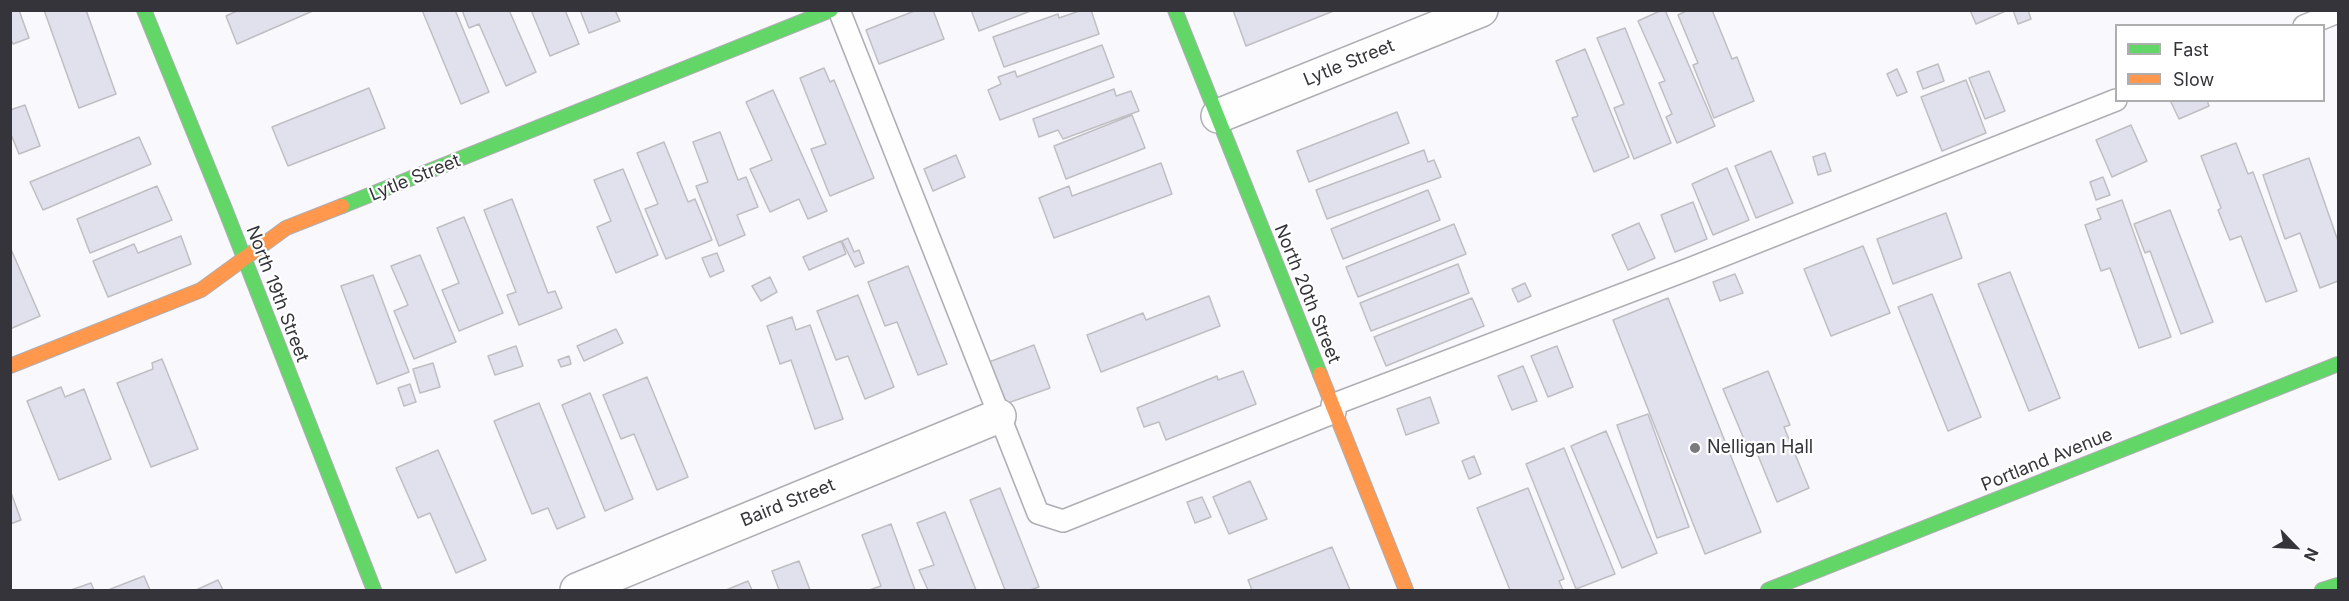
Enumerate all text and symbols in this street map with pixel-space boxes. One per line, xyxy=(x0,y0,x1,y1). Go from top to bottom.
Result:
legend xyxy=(2115,24,2325,102)
street label: Lytle Street xyxy=(1300,35,1398,91)
text: Fast xyxy=(2173,39,2209,60)
text: Slow xyxy=(2173,69,2214,90)
street label: Lytle Street xyxy=(366,150,464,206)
street label: North 20th Street xyxy=(1269,221,1345,367)
street label: North 19th Street xyxy=(241,223,313,365)
street label: Portland Avenue xyxy=(1978,424,2116,496)
place label: Nelligan Hall xyxy=(1707,437,1813,459)
marker: Nelligan Hall xyxy=(1688,441,1702,455)
street label: Baird Street xyxy=(738,474,838,532)
north arrow xyxy=(2265,517,2325,577)
text: N xyxy=(2300,545,2323,564)

